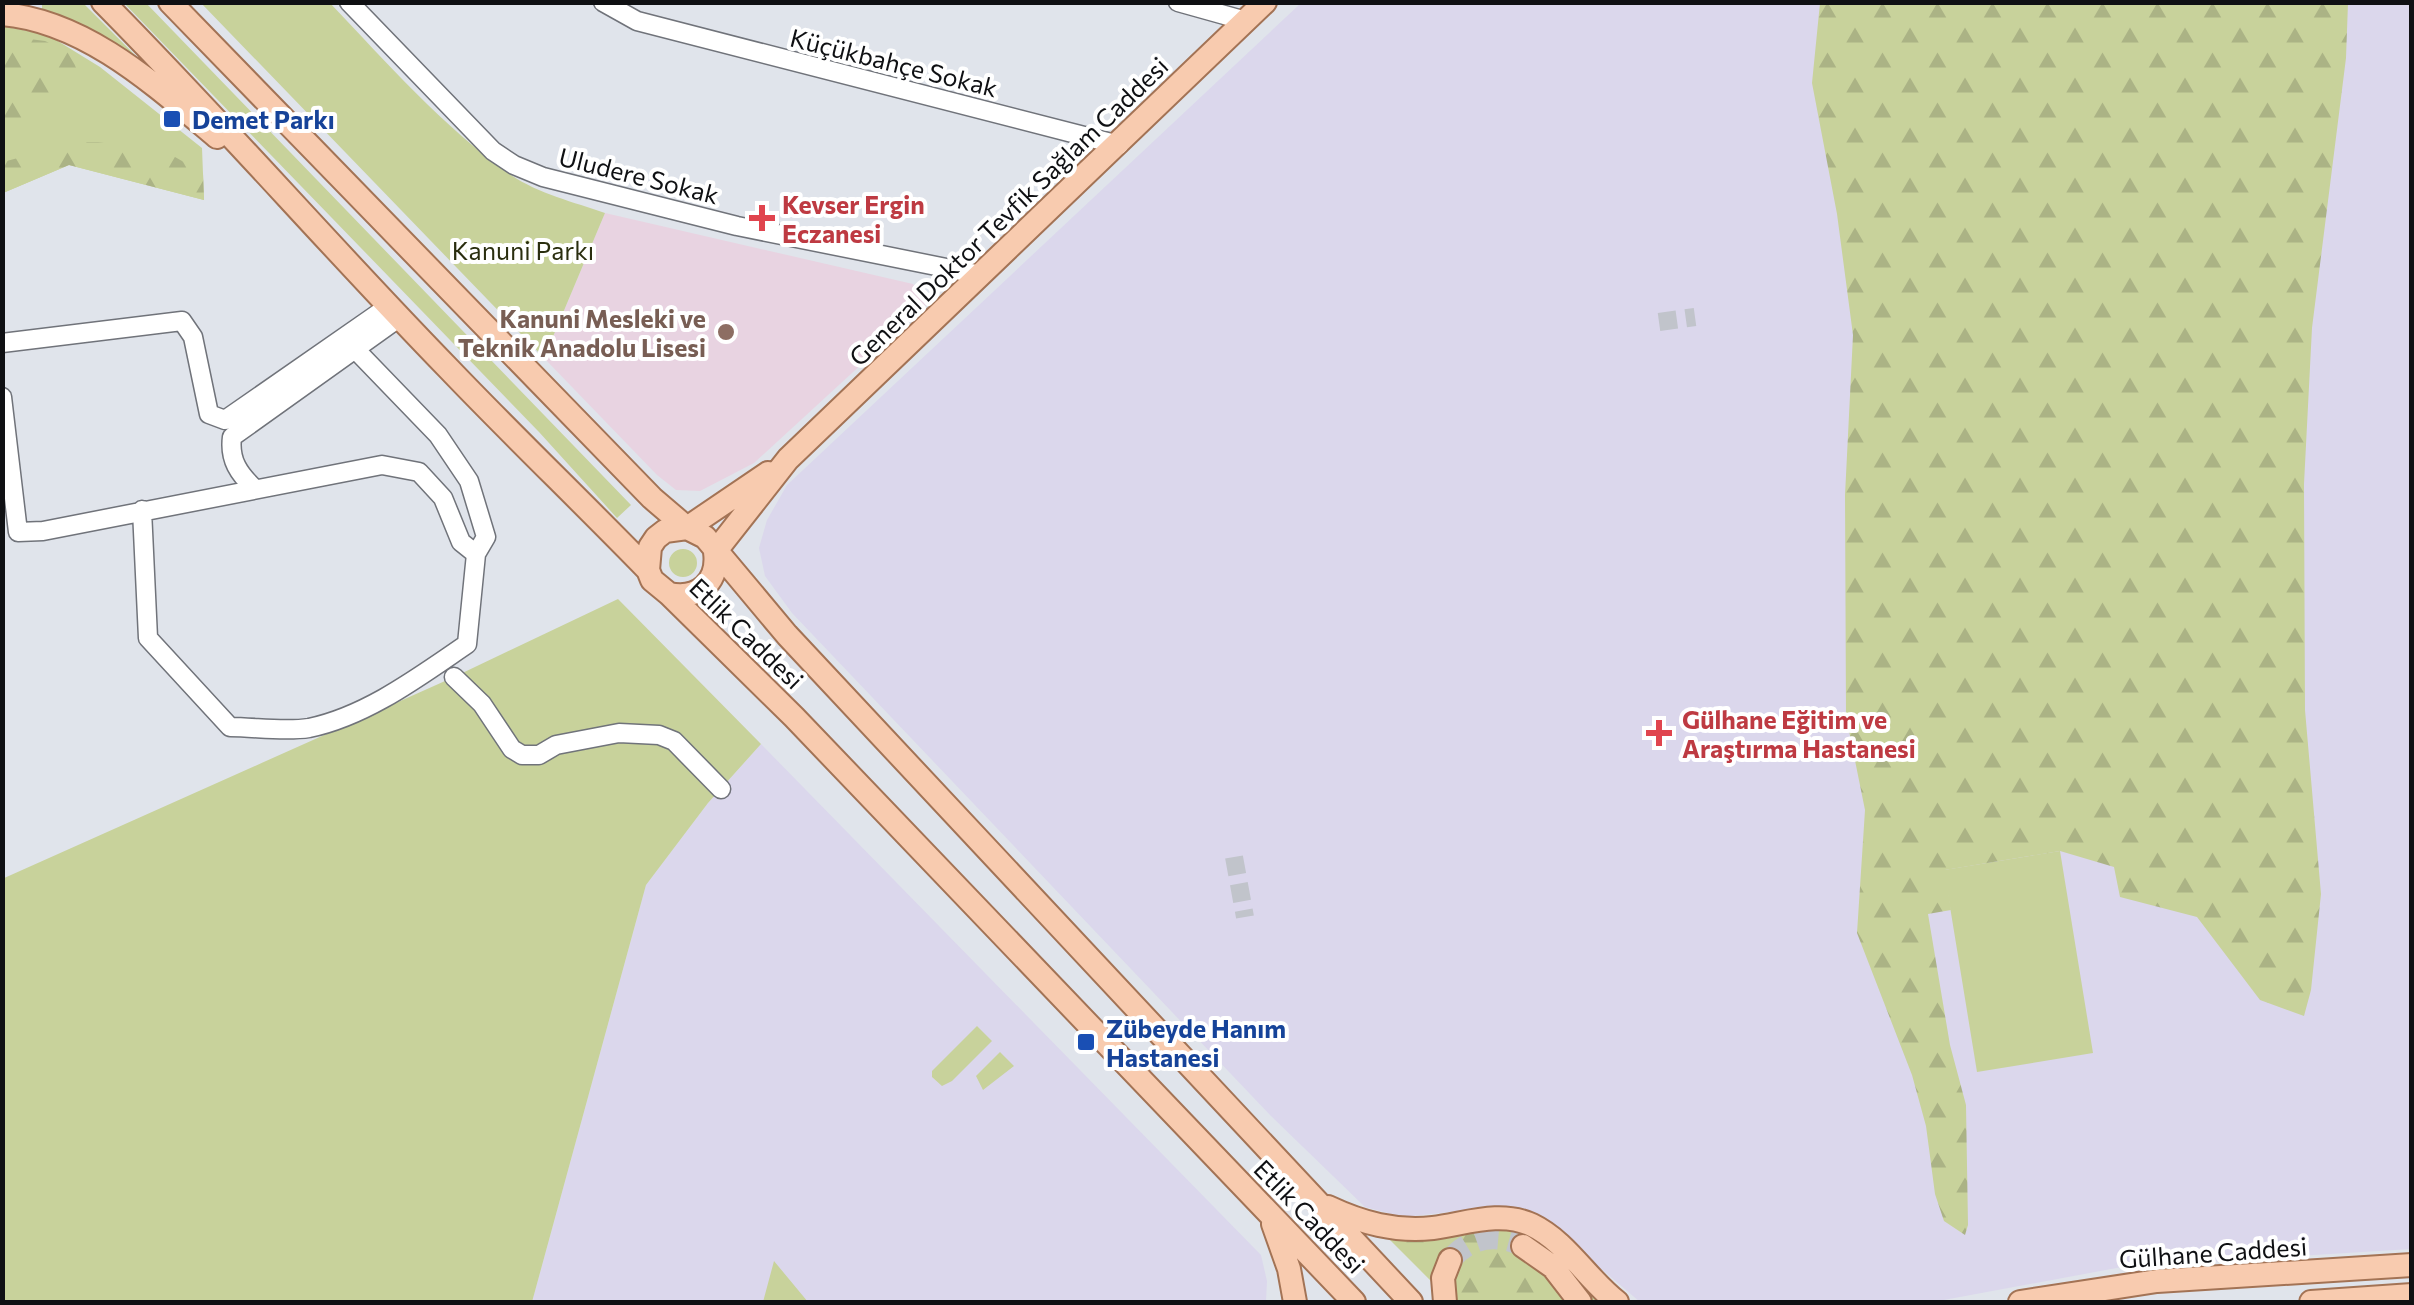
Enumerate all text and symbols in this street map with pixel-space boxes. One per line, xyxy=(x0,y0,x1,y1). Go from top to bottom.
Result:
street label: Küçükbahçe Sokak xyxy=(787,22,1001,102)
street label: General Doktor Tevfik Sağlam Caddesi xyxy=(842,50,1174,372)
place label: Demet Parkı xyxy=(192,104,335,134)
marker: Demet Parkı xyxy=(161,108,183,130)
street label: Uludere Sokak xyxy=(556,141,722,209)
place label: Kevser Ergin Eczanesi xyxy=(782,189,925,248)
marker: Kevser Ergin Eczanesi xyxy=(751,207,773,229)
park label: Kanuni Parkı xyxy=(452,235,594,265)
place label: Kanuni Mesleki ve Teknik Anadolu Lisesi xyxy=(458,303,706,362)
marker: Kanuni Mesleki ve Teknik Anadolu Lisesi xyxy=(715,321,737,343)
street label: Etlik Caddesi xyxy=(684,571,810,695)
place label: Gülhane Eğitim ve Araştırma Hastanesi xyxy=(1682,704,1916,763)
marker: Gülhane Eğitim ve Araştırma Hastanesi xyxy=(1646,720,1672,746)
place label: Zübeyde Hanım Hastanesi xyxy=(1106,1013,1286,1072)
marker: Zübeyde Hanım Hastanesi xyxy=(1075,1031,1097,1053)
street label: Etlik Caddesi xyxy=(1248,1153,1372,1279)
street label: Gülhane Caddesi xyxy=(2118,1230,2308,1274)

